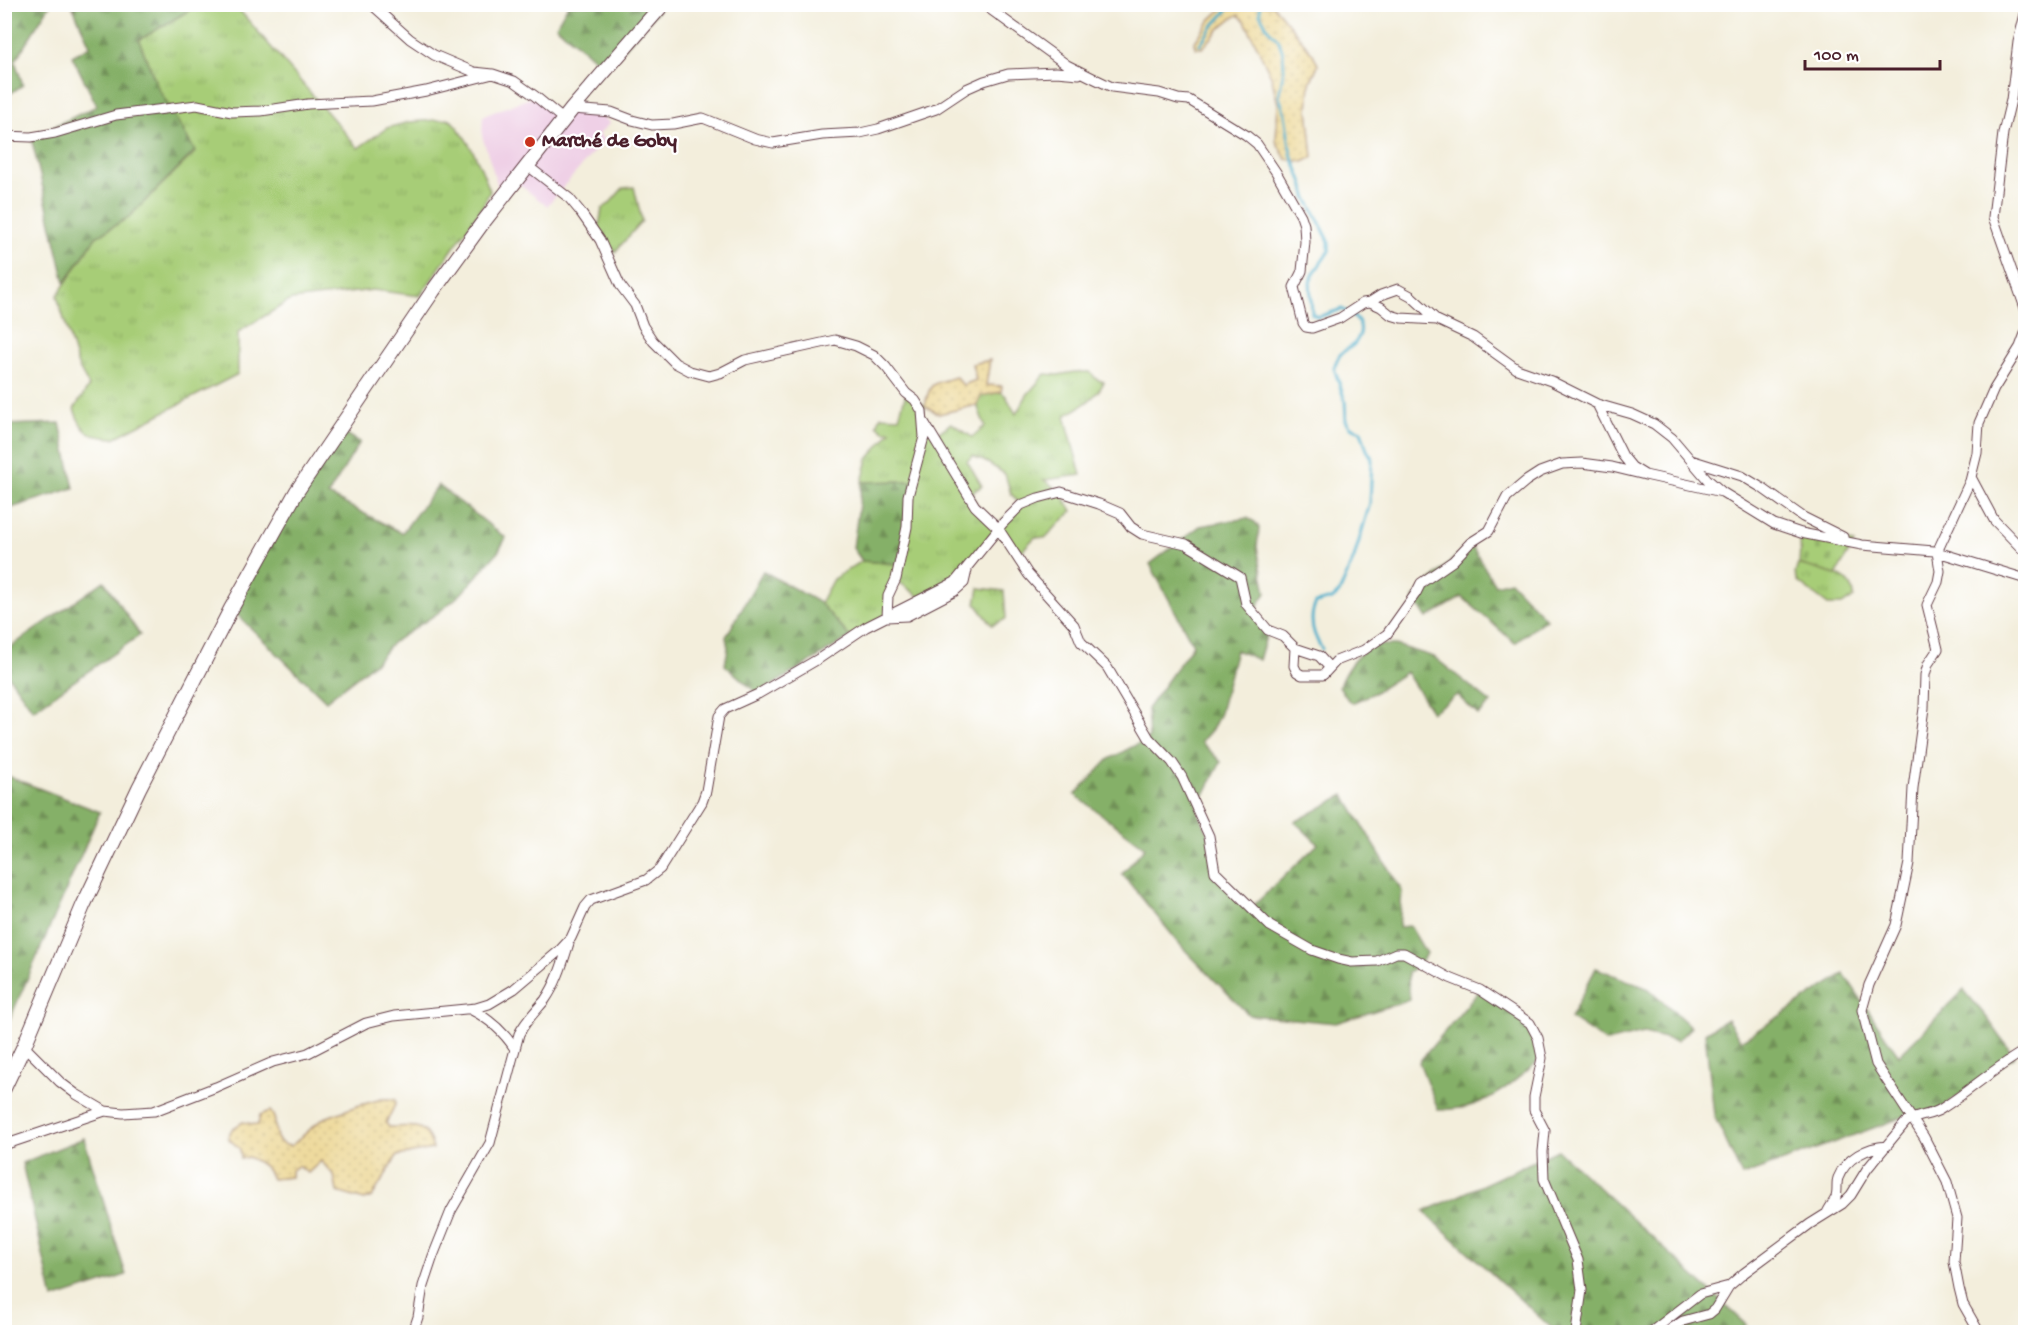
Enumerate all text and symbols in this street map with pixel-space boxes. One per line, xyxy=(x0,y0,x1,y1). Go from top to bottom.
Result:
scale bar xyxy=(1805,33,1940,71)
text: 100 m xyxy=(1813,46,1859,67)
place label: Marché de Goby xyxy=(542,131,677,154)
marker: Marché de Goby xyxy=(523,135,537,149)

